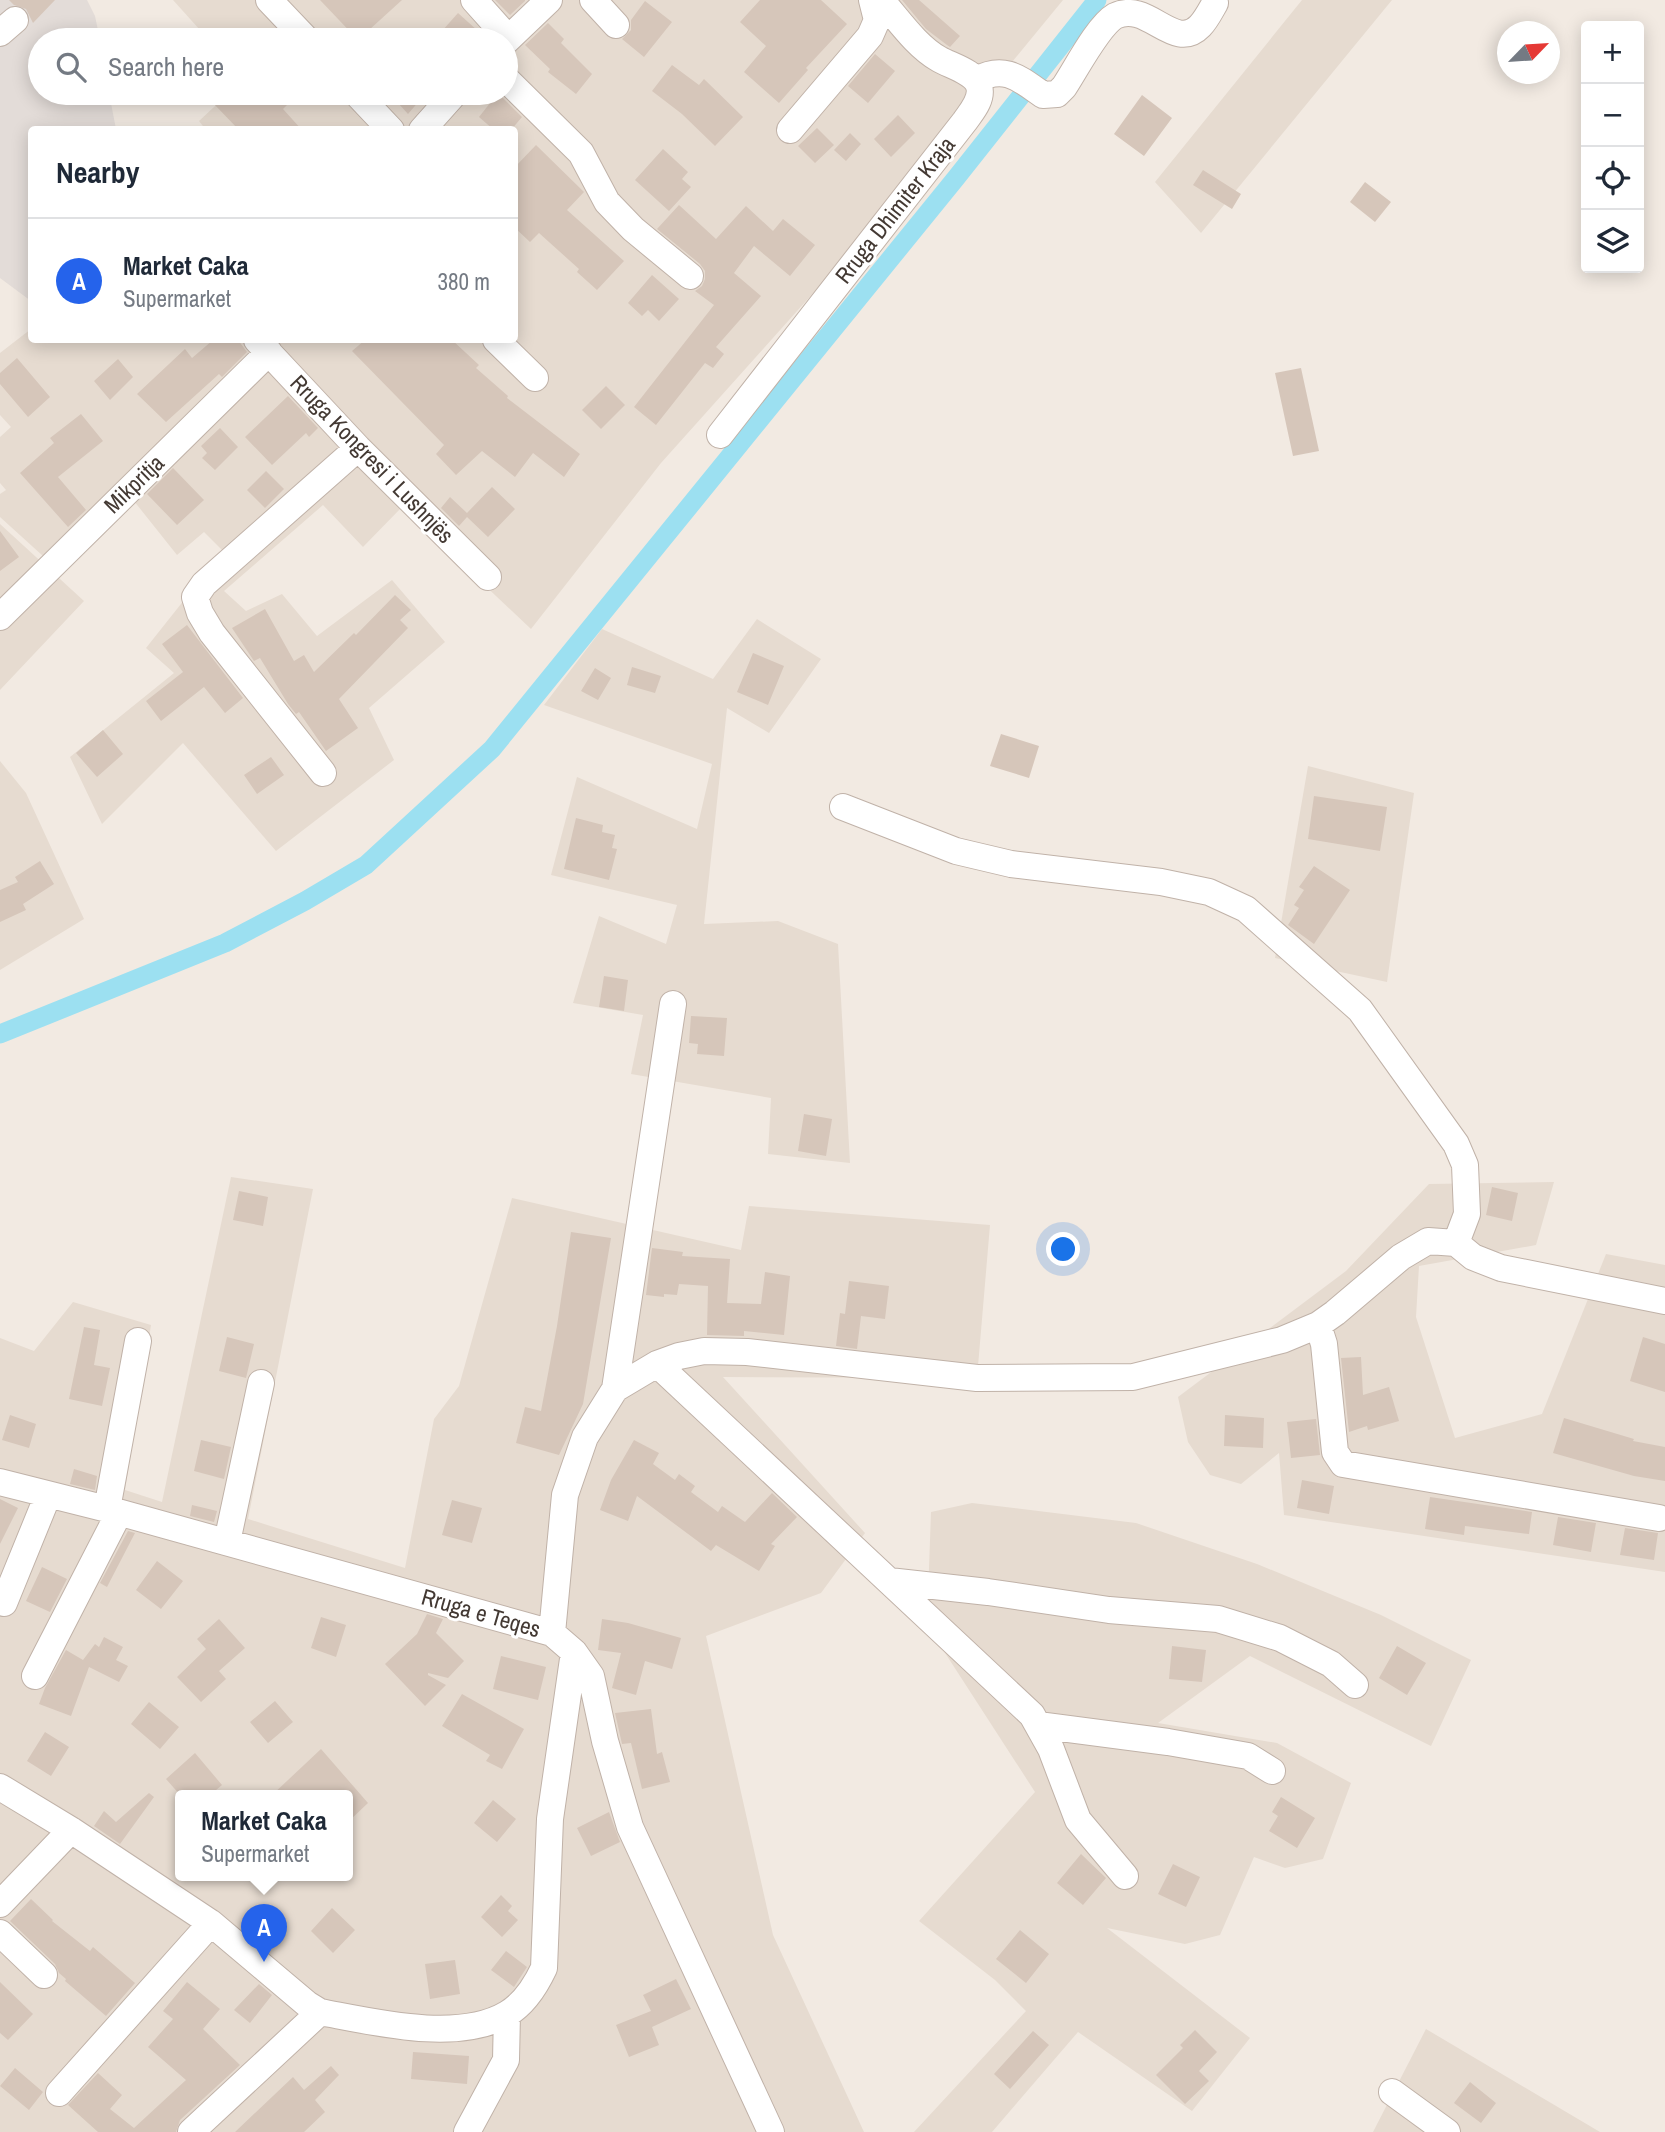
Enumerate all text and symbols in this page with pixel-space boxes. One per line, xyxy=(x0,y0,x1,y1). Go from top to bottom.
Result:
north arrow xyxy=(1497,21,1560,84)
map controls xyxy=(1581,21,1644,273)
button: + xyxy=(1581,21,1644,84)
search box xyxy=(28,28,518,105)
icon: search xyxy=(52,48,90,86)
text: Search here xyxy=(108,49,224,84)
button: − xyxy=(1581,84,1644,147)
street label: Rruga Dhimiter Kraja xyxy=(828,130,962,289)
button: locate xyxy=(1581,147,1644,210)
text: Nearby xyxy=(56,152,139,192)
button: layers xyxy=(1581,210,1644,273)
text: Market Caka xyxy=(123,248,249,283)
text: A xyxy=(72,266,86,297)
text: 380 m xyxy=(438,266,490,297)
text: Supermarket xyxy=(123,283,231,314)
street label: Rruga Kongresi i Lushnjës xyxy=(284,368,461,550)
street label: Mikpritja xyxy=(97,447,171,520)
your location xyxy=(1046,1232,1080,1266)
street label: Rruga e Teqes xyxy=(418,1581,544,1644)
popup xyxy=(175,1790,353,1881)
text: Market Caka xyxy=(201,1803,327,1838)
text: Supermarket xyxy=(201,1838,309,1869)
pin: A xyxy=(241,1904,287,1962)

